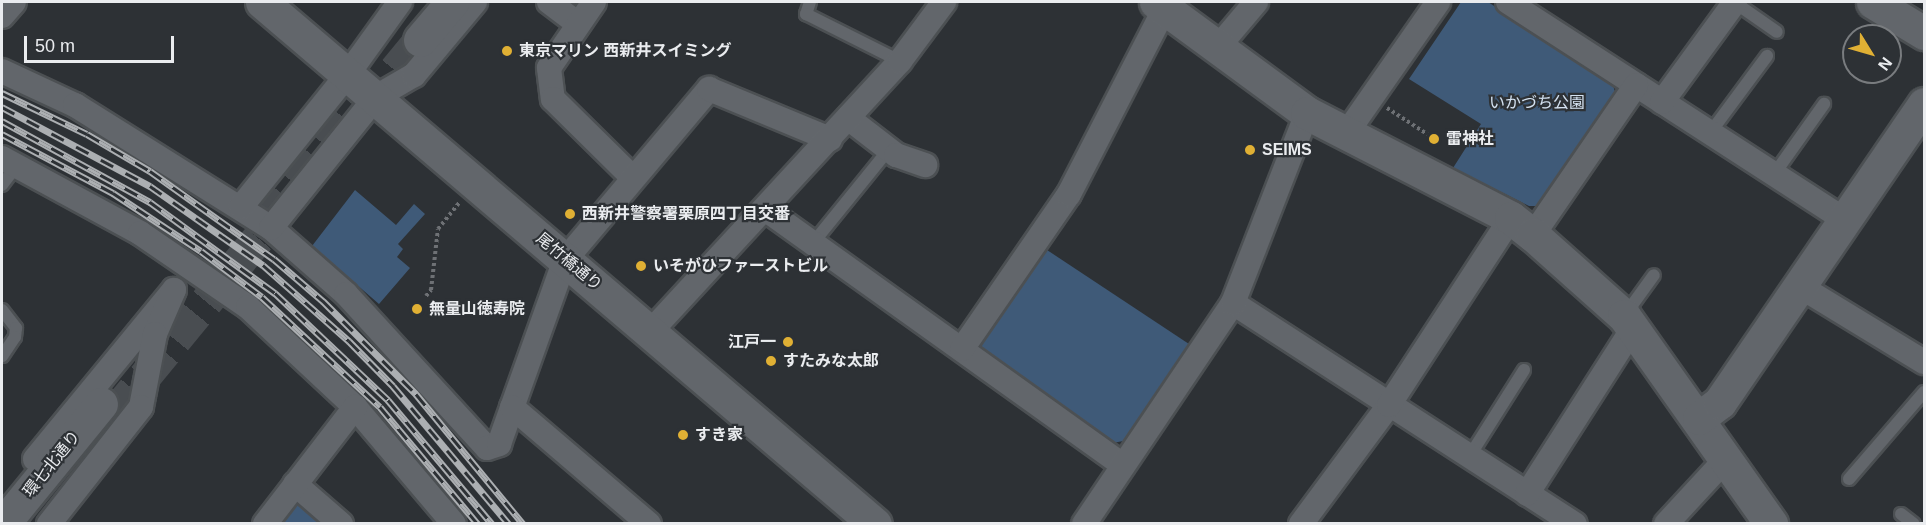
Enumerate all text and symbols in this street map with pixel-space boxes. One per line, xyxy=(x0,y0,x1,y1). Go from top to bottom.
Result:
scale bar xyxy=(27,24,177,62)
north arrow xyxy=(1842,24,1902,84)
text: 50 m xyxy=(35,36,75,56)
place label: 東京マリン 西新井スイミング xyxy=(519,41,731,61)
marker: 東京マリン 西新井スイミング xyxy=(500,44,514,58)
text: N xyxy=(1875,54,1895,74)
park label: いかづち公園 xyxy=(1489,93,1585,113)
place label: 雷神社 xyxy=(1446,129,1494,149)
marker: 雷神社 xyxy=(1427,132,1441,146)
place label: SEIMS xyxy=(1262,140,1312,160)
marker: SEIMS xyxy=(1243,143,1257,157)
place label: 西新井警察署栗原四丁目交番 xyxy=(582,204,790,224)
marker: 西新井警察署栗原四丁目交番 xyxy=(563,207,577,221)
street label: 尾竹橋通り xyxy=(532,229,606,295)
place label: いそがひファーストビル xyxy=(653,256,829,276)
marker: いそがひファーストビル xyxy=(634,259,648,273)
place label: 無量山徳寿院 xyxy=(429,299,525,319)
marker: 無量山徳寿院 xyxy=(410,302,424,316)
place label: 江戸一 xyxy=(728,332,776,352)
marker: 江戸一 xyxy=(781,335,795,349)
place label: すたみな太郎 xyxy=(783,351,879,371)
marker: すたみな太郎 xyxy=(764,354,778,368)
place label: すき家 xyxy=(695,425,743,445)
street label: 環七北通り xyxy=(19,427,85,501)
marker: すき家 xyxy=(676,428,690,442)

